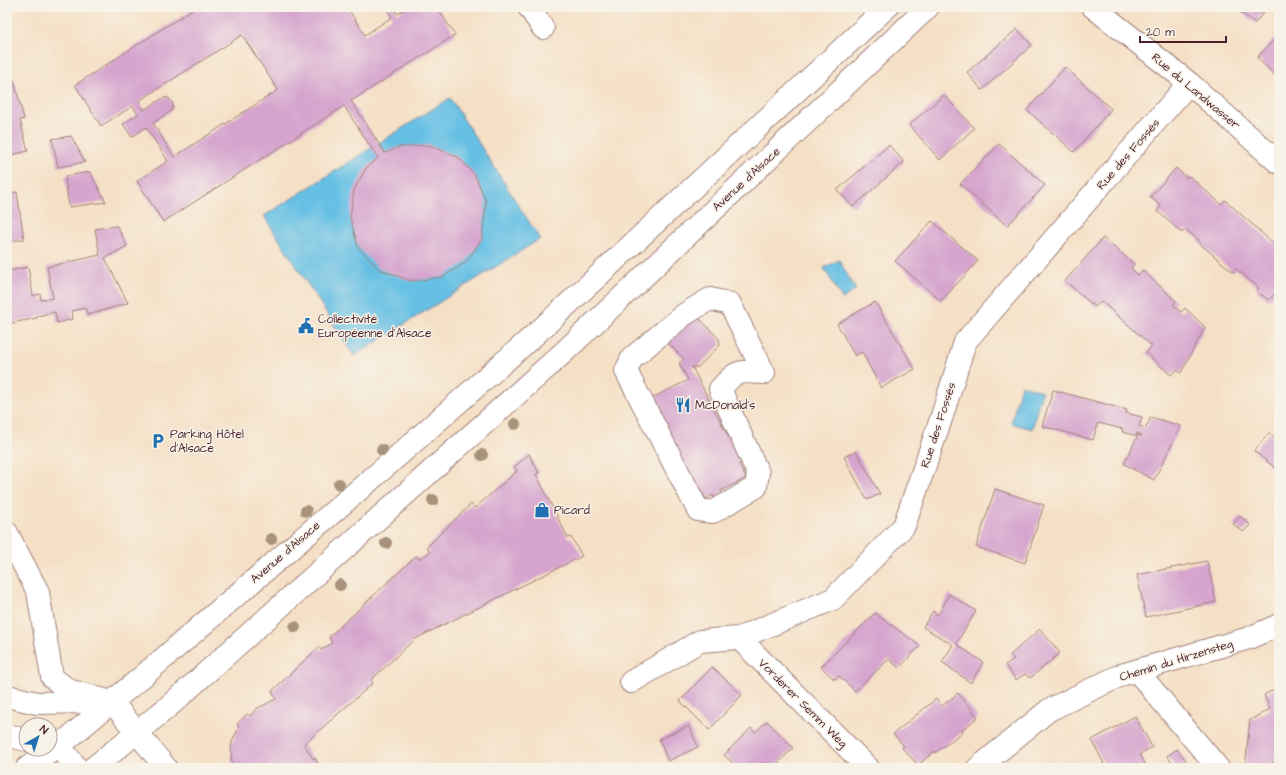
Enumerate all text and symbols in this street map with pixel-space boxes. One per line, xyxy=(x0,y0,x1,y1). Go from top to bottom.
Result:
scale bar xyxy=(1140,18,1226,44)
text: 20 m xyxy=(1146,24,1175,41)
street label: Rue du Landwasser xyxy=(1148,49,1244,134)
street label: Rue des Fossés xyxy=(1093,115,1164,194)
street label: Avenue d'Alsace xyxy=(708,143,785,215)
place label: Collectivité Européenne d'Alsace xyxy=(318,311,432,342)
public building icon: Collectivité Européenne d'Alsace xyxy=(297,317,315,335)
street label: Rue des Fossés xyxy=(917,380,960,470)
restaurant icon: McDonald's xyxy=(674,396,692,414)
place label: McDonald's xyxy=(695,397,755,414)
place label: Parking Hôtel d'Alsace xyxy=(170,426,244,457)
parking icon: Parking Hôtel d'Alsace xyxy=(149,432,167,450)
shop icon: Picard xyxy=(533,501,551,519)
place label: Picard xyxy=(554,502,590,519)
street label: Avenue d'Alsace xyxy=(247,517,324,588)
street label: Chemin du Hirzensteg xyxy=(1117,635,1235,687)
street label: Vorderer Semm Weg xyxy=(754,655,851,752)
north arrow xyxy=(18,717,58,757)
text: N xyxy=(37,722,51,738)

